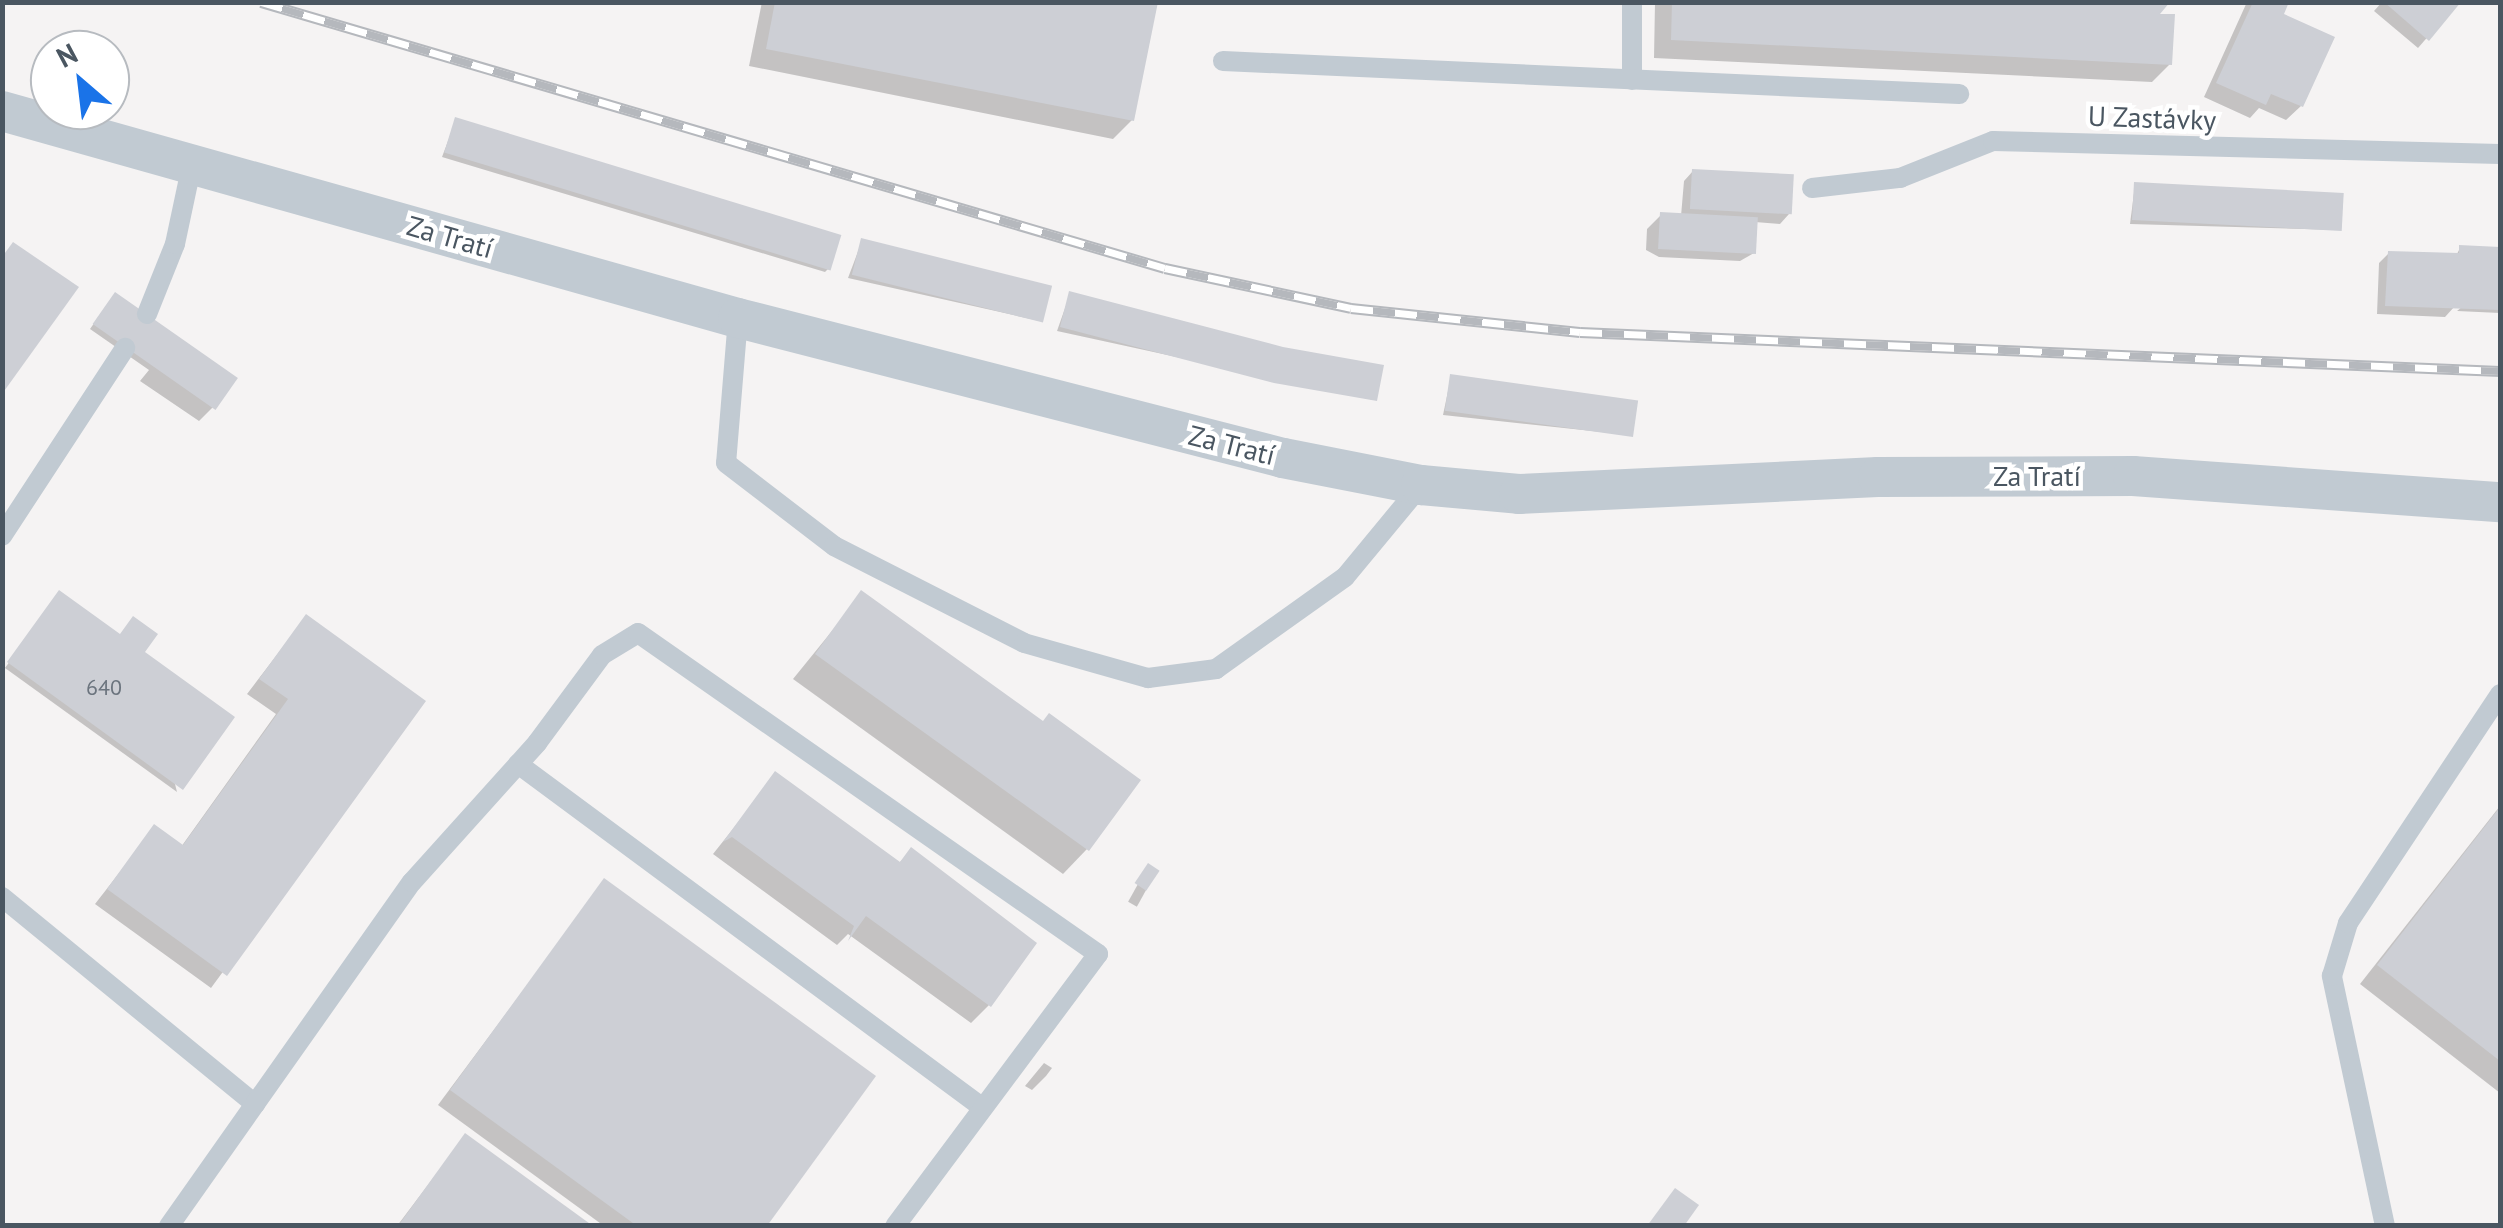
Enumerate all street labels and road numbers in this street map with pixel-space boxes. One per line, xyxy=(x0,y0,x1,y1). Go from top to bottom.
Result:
street label: U Zastávky xyxy=(2087,99,2217,137)
street label: Za Tratí xyxy=(403,209,497,265)
street label: Za Tratí xyxy=(1185,418,1279,472)
street label: Za Tratí xyxy=(1992,459,2082,493)

